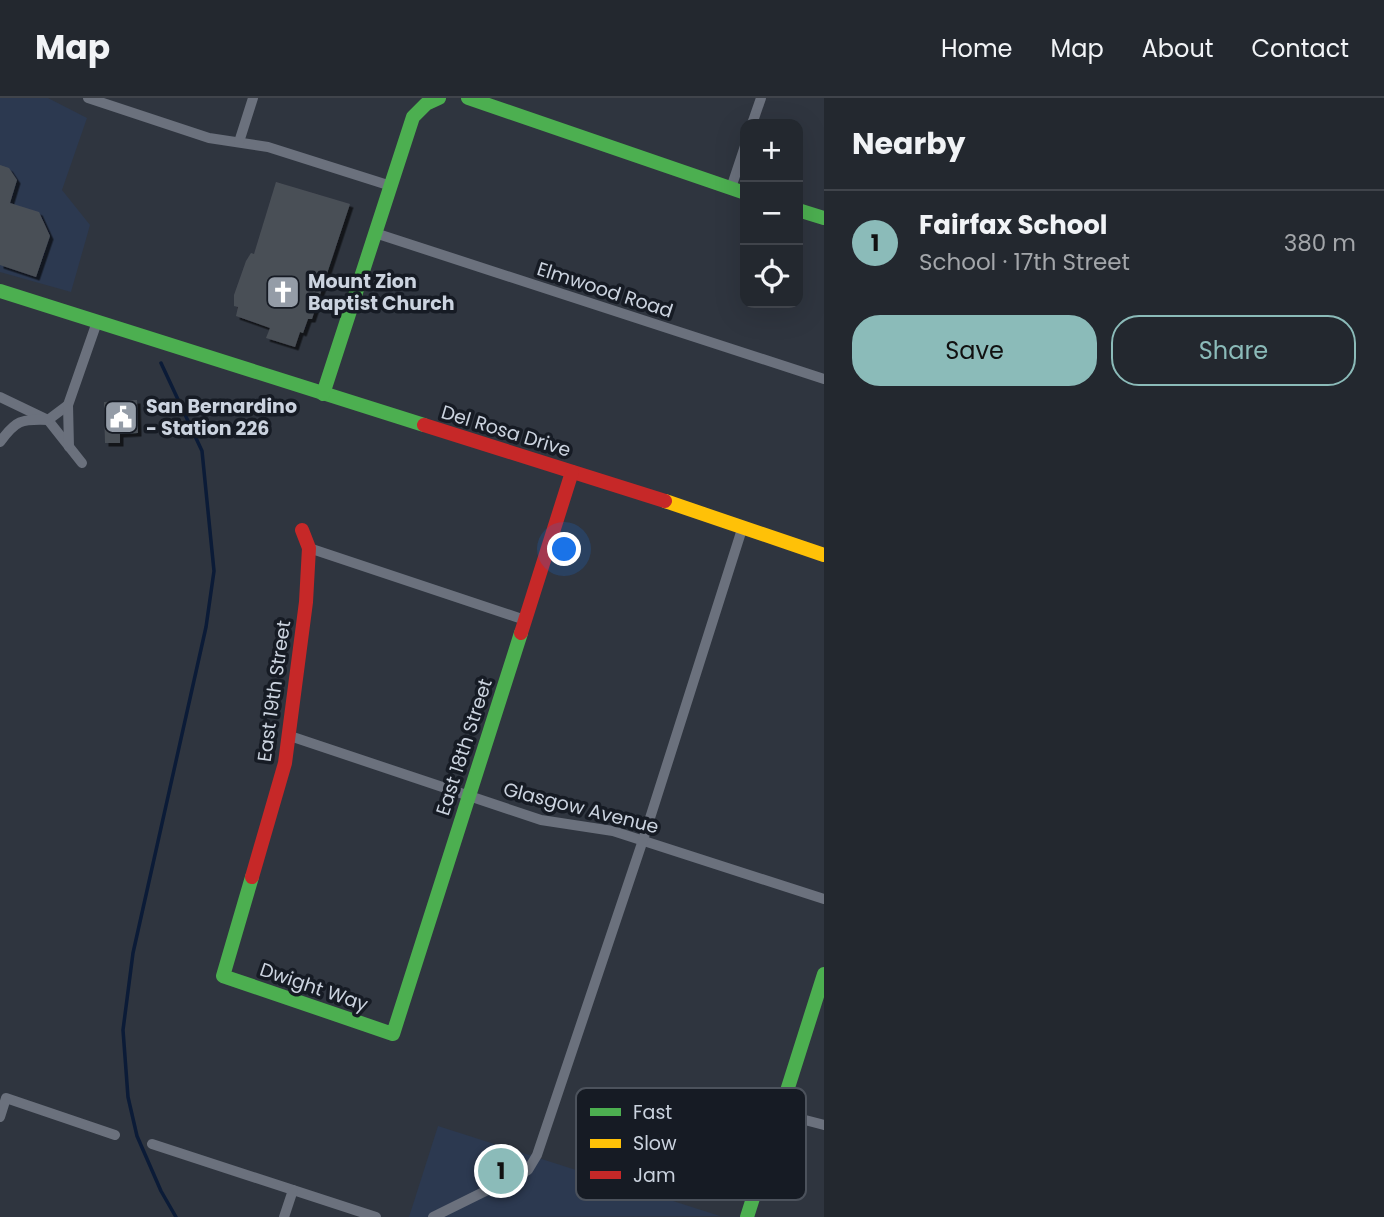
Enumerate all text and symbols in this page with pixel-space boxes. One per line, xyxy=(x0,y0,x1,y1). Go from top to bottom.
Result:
text: Map xyxy=(35,24,110,71)
text: Home xyxy=(941,32,1013,65)
text: Map xyxy=(1051,32,1104,65)
text: About xyxy=(1142,32,1213,65)
text: Contact xyxy=(1251,32,1349,65)
map controls xyxy=(740,119,803,308)
button: + xyxy=(740,119,803,182)
text: Nearby xyxy=(852,122,966,165)
button: − xyxy=(740,182,803,245)
text: Fairfax School xyxy=(919,207,1108,243)
text: 1 xyxy=(871,227,879,259)
text: 380 m xyxy=(1284,227,1356,259)
button: locate xyxy=(740,245,803,308)
text: School · 17th Street xyxy=(919,246,1130,278)
street label: Elmwood Road xyxy=(534,255,676,325)
place label: Mount Zion Baptist Church xyxy=(308,268,455,317)
church icon: Mount Zion Baptist Church xyxy=(264,273,302,311)
button: Save xyxy=(852,315,1097,386)
button: Share xyxy=(1111,315,1356,386)
place label: San Bernardino - Station 226 xyxy=(146,393,297,442)
public building icon: San Bernardino - Station 226 xyxy=(102,398,140,436)
street label: Del Rosa Drive xyxy=(438,398,574,464)
your location xyxy=(547,532,581,566)
street label: East 19th Street xyxy=(251,619,297,763)
street label: East 18th Street xyxy=(429,675,499,819)
street label: Glasgow Avenue xyxy=(500,776,662,840)
street label: Dwight Way xyxy=(256,956,372,1018)
legend xyxy=(576,1088,806,1200)
text: Fast xyxy=(633,1099,672,1126)
text: Slow xyxy=(633,1130,677,1157)
pin: 1 xyxy=(478,1145,524,1197)
text: Jam xyxy=(633,1162,675,1189)

